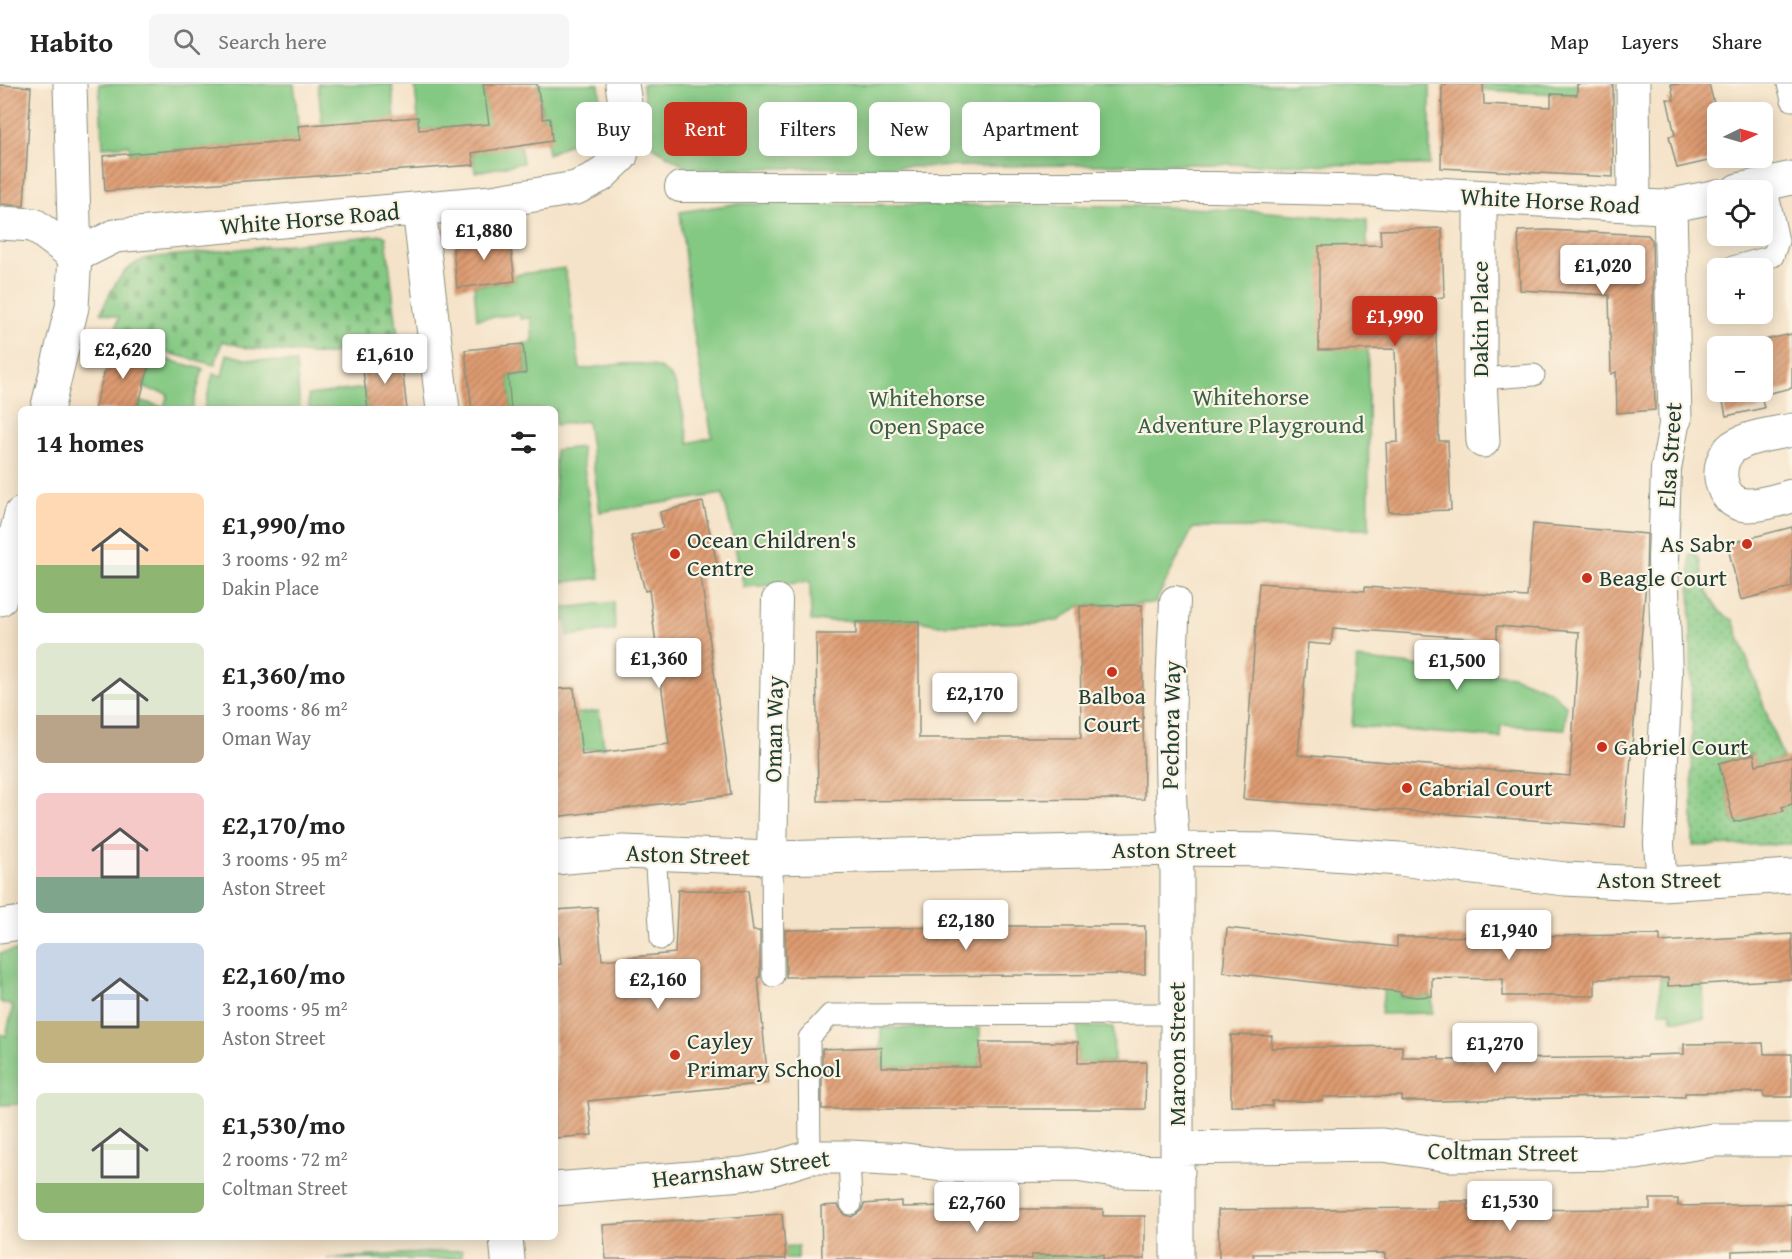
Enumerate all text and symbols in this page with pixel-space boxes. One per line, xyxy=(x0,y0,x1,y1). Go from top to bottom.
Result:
search box xyxy=(149,14,569,68)
text: Habito xyxy=(30,21,113,62)
icon: search xyxy=(170,25,203,58)
text: Search here xyxy=(218,25,327,57)
text: Map xyxy=(1550,26,1589,57)
text: Layers xyxy=(1622,26,1679,57)
text: Share xyxy=(1712,26,1762,57)
chip: Buy xyxy=(576,102,652,156)
chip: Rent xyxy=(664,102,747,156)
chip: Filters xyxy=(759,102,857,156)
chip: New xyxy=(869,102,950,156)
chip: Apartment xyxy=(962,102,1100,156)
north arrow xyxy=(1707,102,1773,168)
map controls xyxy=(1707,102,1773,402)
street label: White Horse Road xyxy=(1459,178,1641,223)
button: locate xyxy=(1707,180,1773,246)
street label: White Horse Road xyxy=(219,193,401,244)
pin: £1,880 xyxy=(435,210,533,261)
text: £1,880 xyxy=(455,215,513,244)
pin: £1,020 xyxy=(1554,245,1652,296)
text: £1,020 xyxy=(1574,250,1632,279)
button: + xyxy=(1707,258,1773,324)
street label: Dakin Place xyxy=(1462,261,1497,377)
pin: £1,990 xyxy=(1346,296,1444,347)
text: £1,990 xyxy=(1366,301,1424,330)
pin: £2,620 xyxy=(74,329,172,380)
text: £2,620 xyxy=(94,334,152,363)
pin: £1,610 xyxy=(336,334,434,385)
button: − xyxy=(1707,336,1773,402)
text: £1,610 xyxy=(356,339,414,368)
park label: Whitehorse Adventure Playground xyxy=(1138,379,1365,442)
park label: Whitehorse Open Space xyxy=(869,380,985,443)
street label: Elsa Street xyxy=(1648,400,1691,509)
text: 14 homes xyxy=(36,423,144,462)
icon: filters xyxy=(507,426,540,459)
text: £1,990/mo xyxy=(222,505,345,544)
icon: home xyxy=(84,517,156,589)
place label: Ocean Children's Centre xyxy=(687,522,856,585)
place label: As Sabr xyxy=(1660,526,1735,561)
marker: As Sabr xyxy=(1740,537,1754,551)
text: 3 rooms · 92 m² xyxy=(222,544,348,573)
marker: Ocean Children's Centre xyxy=(668,547,682,561)
place label: Beagle Court xyxy=(1599,560,1728,595)
marker: Beagle Court xyxy=(1580,571,1594,585)
text: Dakin Place xyxy=(222,573,319,602)
pin: £1,360 xyxy=(610,638,708,689)
pin: £1,500 xyxy=(1408,640,1506,691)
text: £1,360 xyxy=(630,643,688,672)
text: £1,500 xyxy=(1428,645,1486,674)
text: £1,360/mo xyxy=(222,655,345,694)
street label: Pechora Way xyxy=(1152,660,1189,790)
marker: Balboa Court xyxy=(1105,665,1119,679)
icon: home xyxy=(84,667,156,739)
pin: £2,170 xyxy=(926,673,1024,724)
street label: Oman Way xyxy=(755,675,792,783)
text: £2,170 xyxy=(946,678,1004,707)
place label: Balboa Court xyxy=(1078,678,1147,741)
text: 3 rooms · 86 m² xyxy=(222,694,348,723)
text: Oman Way xyxy=(222,723,311,752)
place label: Gabriel Court xyxy=(1614,729,1749,764)
marker: Gabriel Court xyxy=(1595,740,1609,754)
place label: Cabrial Court xyxy=(1419,770,1553,805)
marker: Cabrial Court xyxy=(1400,781,1414,795)
text: £2,170/mo xyxy=(222,805,345,844)
icon: home xyxy=(84,817,156,889)
street label: Aston Street xyxy=(1112,832,1237,867)
street label: Aston Street xyxy=(625,835,751,874)
text: 3 rooms · 95 m² xyxy=(222,844,348,873)
street label: Aston Street xyxy=(1597,862,1722,897)
text: Aston Street xyxy=(222,873,326,902)
pin: £2,180 xyxy=(917,900,1015,951)
text: £2,180 xyxy=(937,905,995,934)
pin: £1,940 xyxy=(1460,910,1558,961)
text: £1,940 xyxy=(1480,915,1538,944)
text: £2,160/mo xyxy=(222,955,345,994)
pin: £2,160 xyxy=(609,959,707,1010)
text: £2,160 xyxy=(629,964,687,993)
icon: home xyxy=(84,967,156,1039)
street label: Maroon Street xyxy=(1159,981,1194,1126)
text: 3 rooms · 95 m² xyxy=(222,994,348,1023)
text: Aston Street xyxy=(222,1023,326,1052)
place label: Cayley Primary School xyxy=(687,1023,842,1086)
pin: £1,270 xyxy=(1446,1023,1544,1074)
text: £1,270 xyxy=(1466,1028,1524,1057)
marker: Cayley Primary School xyxy=(668,1048,682,1062)
text: £1,530/mo xyxy=(222,1105,345,1144)
icon: home xyxy=(84,1117,156,1189)
street label: Coltman Street xyxy=(1427,1133,1579,1170)
street label: Hearnshaw Street xyxy=(650,1140,832,1197)
text: 2 rooms · 72 m² xyxy=(222,1144,348,1173)
text: Coltman Street xyxy=(222,1173,348,1202)
pin: £1,530 xyxy=(1461,1181,1559,1232)
pin: £2,760 xyxy=(928,1182,1026,1233)
text: £1,530 xyxy=(1481,1186,1539,1215)
text: £2,760 xyxy=(948,1187,1006,1216)

